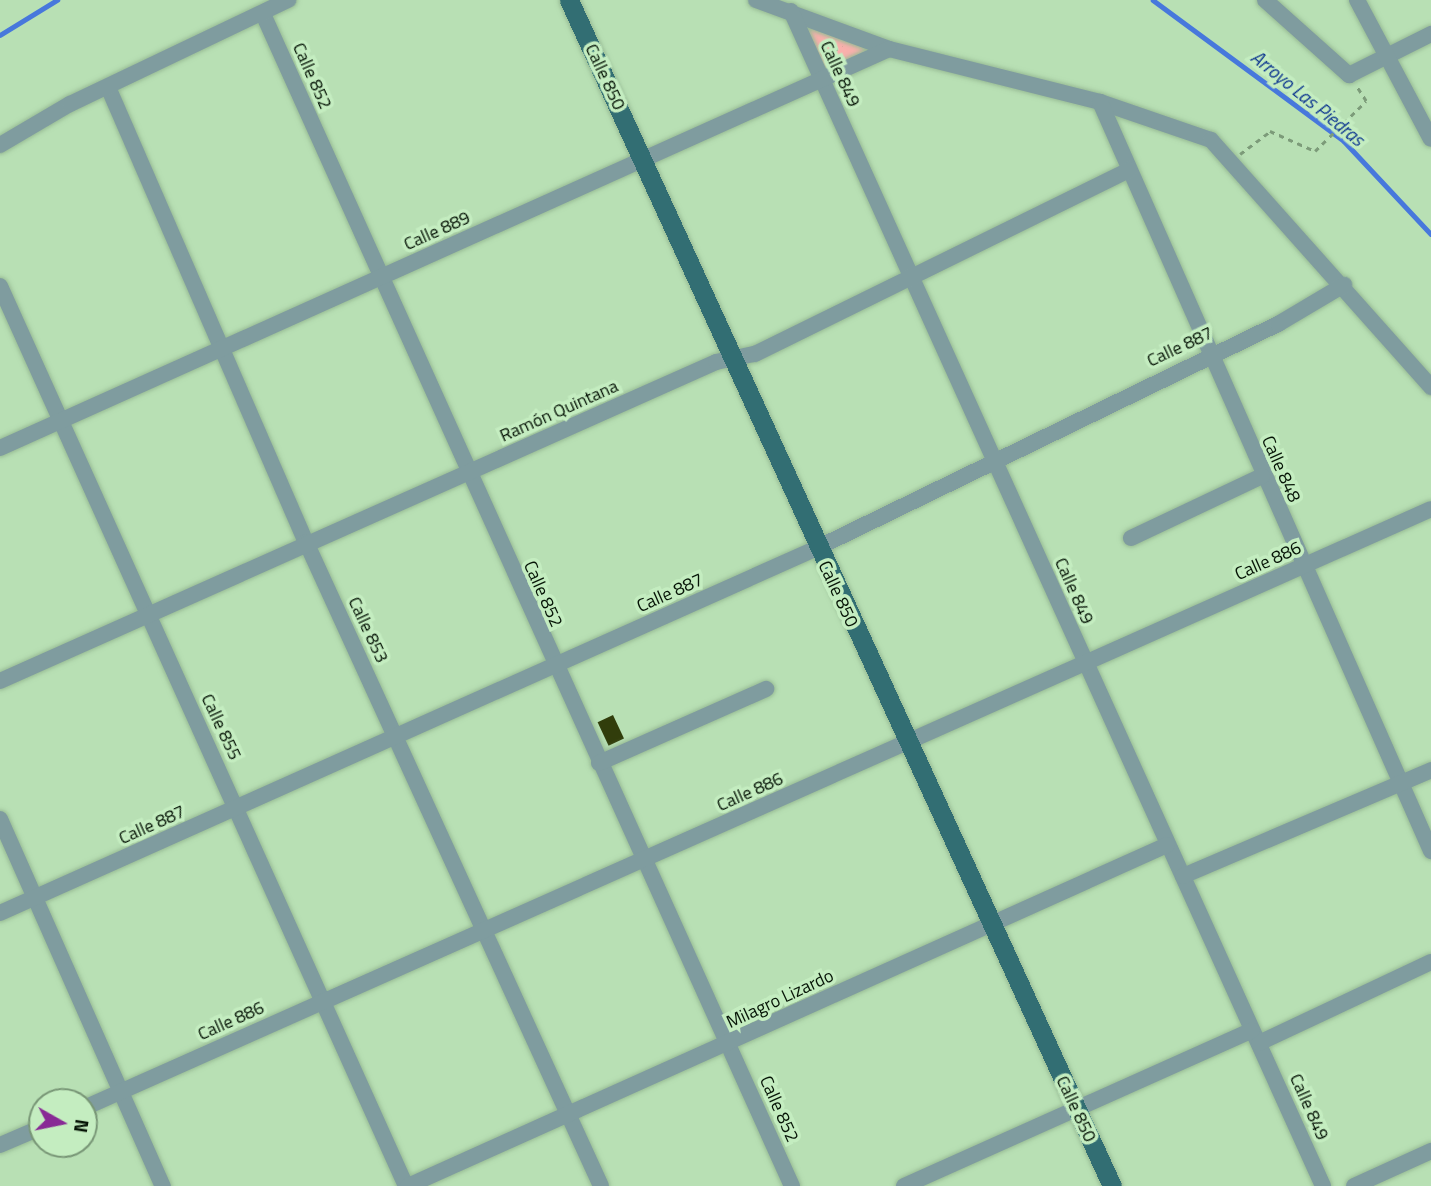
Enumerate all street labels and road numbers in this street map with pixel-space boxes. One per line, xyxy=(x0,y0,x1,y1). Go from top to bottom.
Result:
street label: Calle 849 xyxy=(815,38,865,110)
street label: Calle 852 xyxy=(288,39,336,113)
street label: Calle 850 xyxy=(580,41,630,113)
street label: Calle 889 xyxy=(400,207,474,255)
street label: Calle 887 xyxy=(1144,322,1216,372)
street label: Ramón Quintana xyxy=(496,375,622,447)
street label: Calle 848 xyxy=(1257,432,1305,506)
street label: Calle 886 xyxy=(1231,537,1305,585)
street label: Calle 849 xyxy=(1050,554,1098,628)
street label: Calle 852 xyxy=(519,557,567,631)
street label: Calle 850 xyxy=(813,558,863,630)
street label: Calle 887 xyxy=(633,569,707,617)
street label: Calle 853 xyxy=(343,594,393,666)
street label: Calle 855 xyxy=(196,691,246,763)
street label: Calle 886 xyxy=(713,768,787,816)
street label: Calle 887 xyxy=(115,801,189,849)
street label: Milagro Lizardo xyxy=(723,965,837,1033)
street label: Calle 886 xyxy=(194,997,268,1045)
street label: Calle 849 xyxy=(1285,1070,1333,1144)
street label: Calle 852 xyxy=(755,1072,803,1146)
street label: Calle 850 xyxy=(1051,1073,1101,1145)

